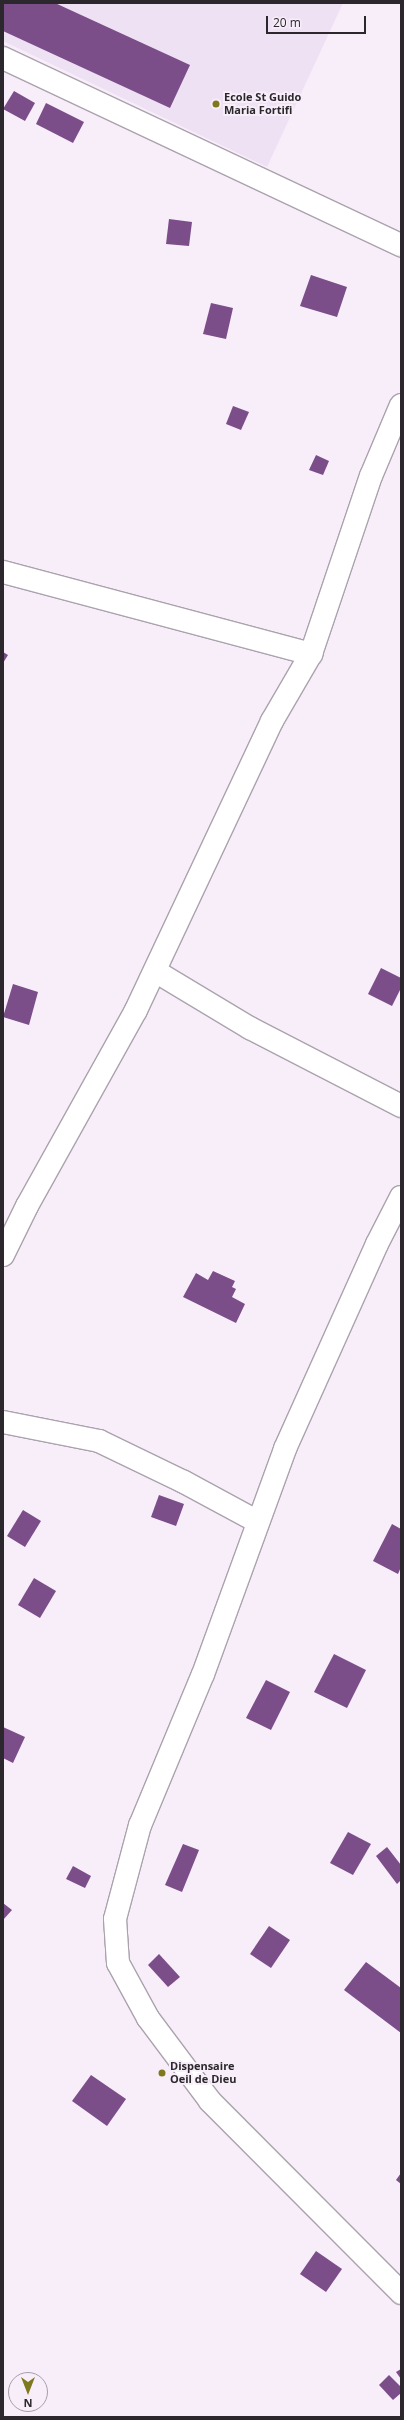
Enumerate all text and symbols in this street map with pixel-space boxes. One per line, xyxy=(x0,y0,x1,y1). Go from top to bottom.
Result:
scale bar xyxy=(268,8,368,34)
text: 20 m xyxy=(273,14,301,31)
place label: Ecole St Guido Maria Fortifi xyxy=(224,91,301,117)
marker: Ecole St Guido Maria Fortifi xyxy=(211,99,221,109)
place label: Dispensaire Oeil de Dieu xyxy=(170,2060,236,2086)
marker: Dispensaire Oeil de Dieu xyxy=(157,2068,167,2078)
north arrow xyxy=(8,2372,48,2412)
text: N xyxy=(24,2396,32,2411)

